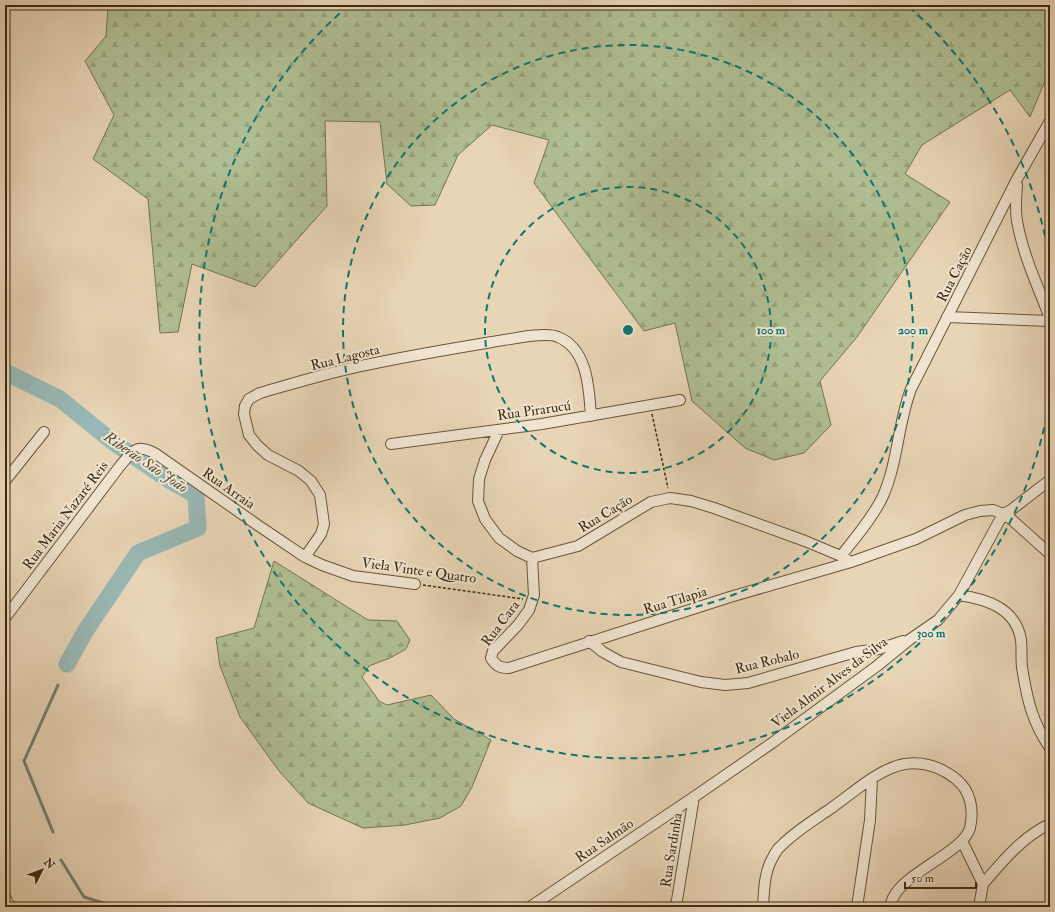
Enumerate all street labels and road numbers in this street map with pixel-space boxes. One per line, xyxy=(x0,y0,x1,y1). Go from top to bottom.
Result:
street label: Rua Cação xyxy=(933,243,976,305)
street label: Rua Lagosta xyxy=(309,341,382,374)
street label: Rua Pirarucú xyxy=(496,397,572,424)
street label: Rua Maria Nazaré Reis xyxy=(19,458,112,573)
street label: Rua Arraia xyxy=(199,464,259,513)
street label: Rua Cação xyxy=(575,491,636,536)
street label: Viela Vinte e Quatro xyxy=(360,554,478,587)
street label: Rua Tilapia xyxy=(641,583,710,619)
street label: Rua Cara xyxy=(478,597,523,649)
street label: Viela Almir Alves da Silva xyxy=(768,633,891,732)
street label: Rua Robalo xyxy=(733,645,801,678)
street label: Rua Sardinha xyxy=(657,811,686,889)
street label: Rua Salmão xyxy=(572,815,637,866)

